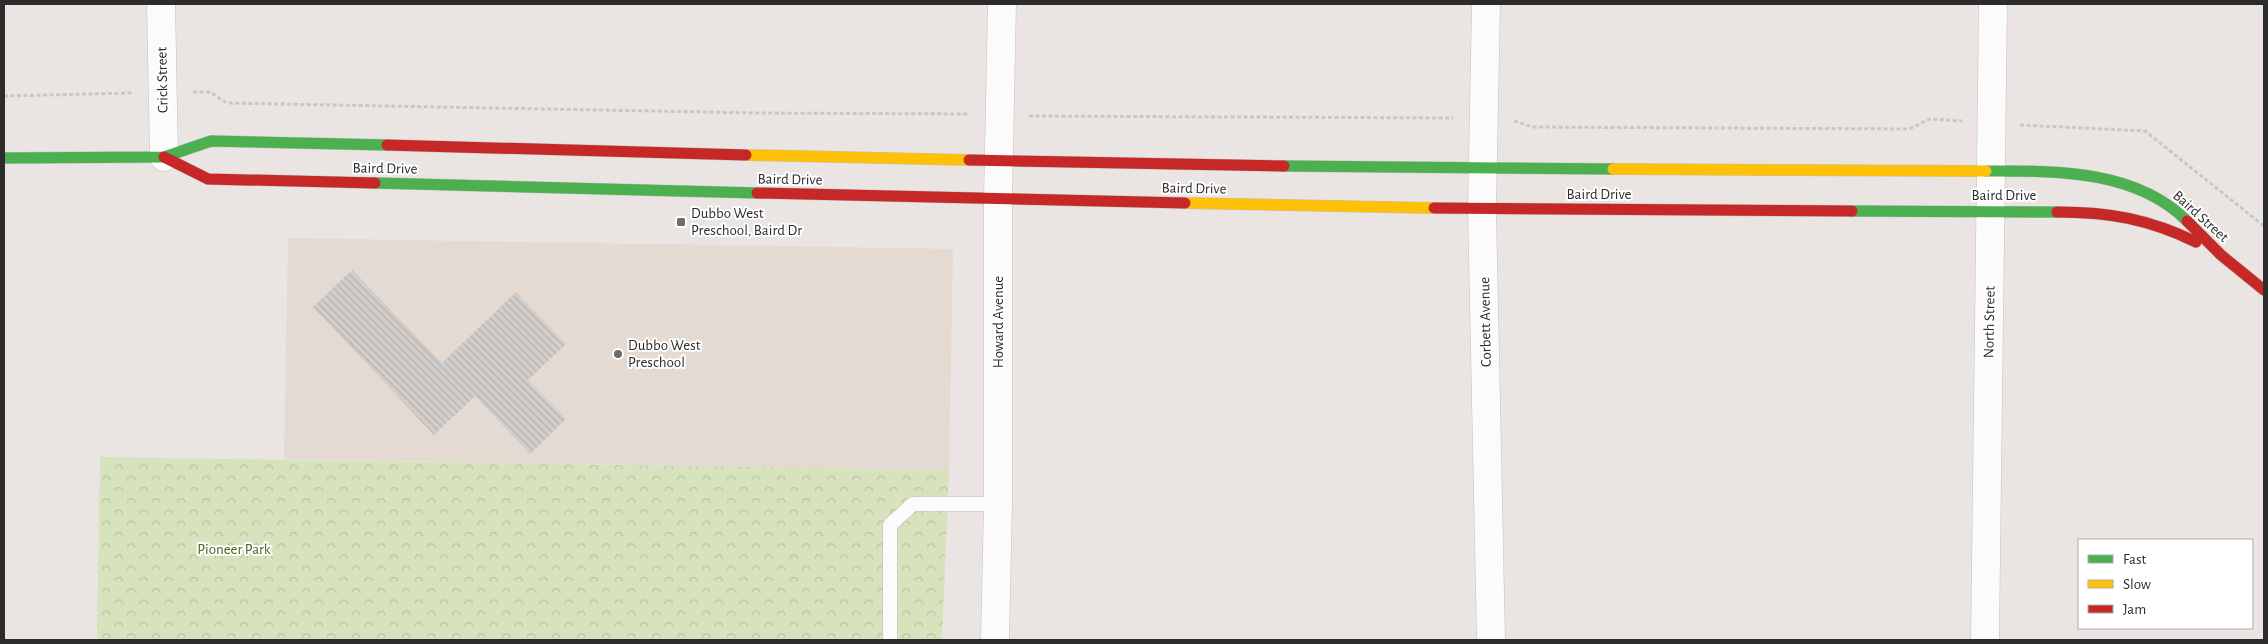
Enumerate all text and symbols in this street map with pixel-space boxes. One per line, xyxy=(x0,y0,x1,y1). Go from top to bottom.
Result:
street label: Crick Street xyxy=(154,46,171,113)
street label: Baird Drive xyxy=(352,160,418,177)
street label: Baird Drive xyxy=(757,171,823,188)
street label: Baird Drive xyxy=(1161,180,1227,197)
street label: Baird Drive xyxy=(1567,187,1632,202)
street label: Baird Drive xyxy=(1972,188,2037,203)
street label: Baird Street xyxy=(2170,188,2231,245)
place label: Dubbo West Preschool, Baird Dr xyxy=(691,206,802,238)
marker: Dubbo West Preschool, Baird Dr xyxy=(675,216,687,228)
street label: Howard Avenue xyxy=(991,276,1006,368)
street label: Corbett Avenue xyxy=(1477,277,1494,367)
street label: North Street xyxy=(1981,285,1998,358)
place label: Dubbo West Preschool xyxy=(628,338,701,370)
marker: Dubbo West Preschool xyxy=(612,348,624,360)
legend xyxy=(2078,539,2253,629)
park label: Pioneer Park xyxy=(197,542,271,557)
text: Fast xyxy=(2123,552,2147,567)
text: Slow xyxy=(2123,577,2151,592)
text: Jam xyxy=(2123,602,2146,617)

